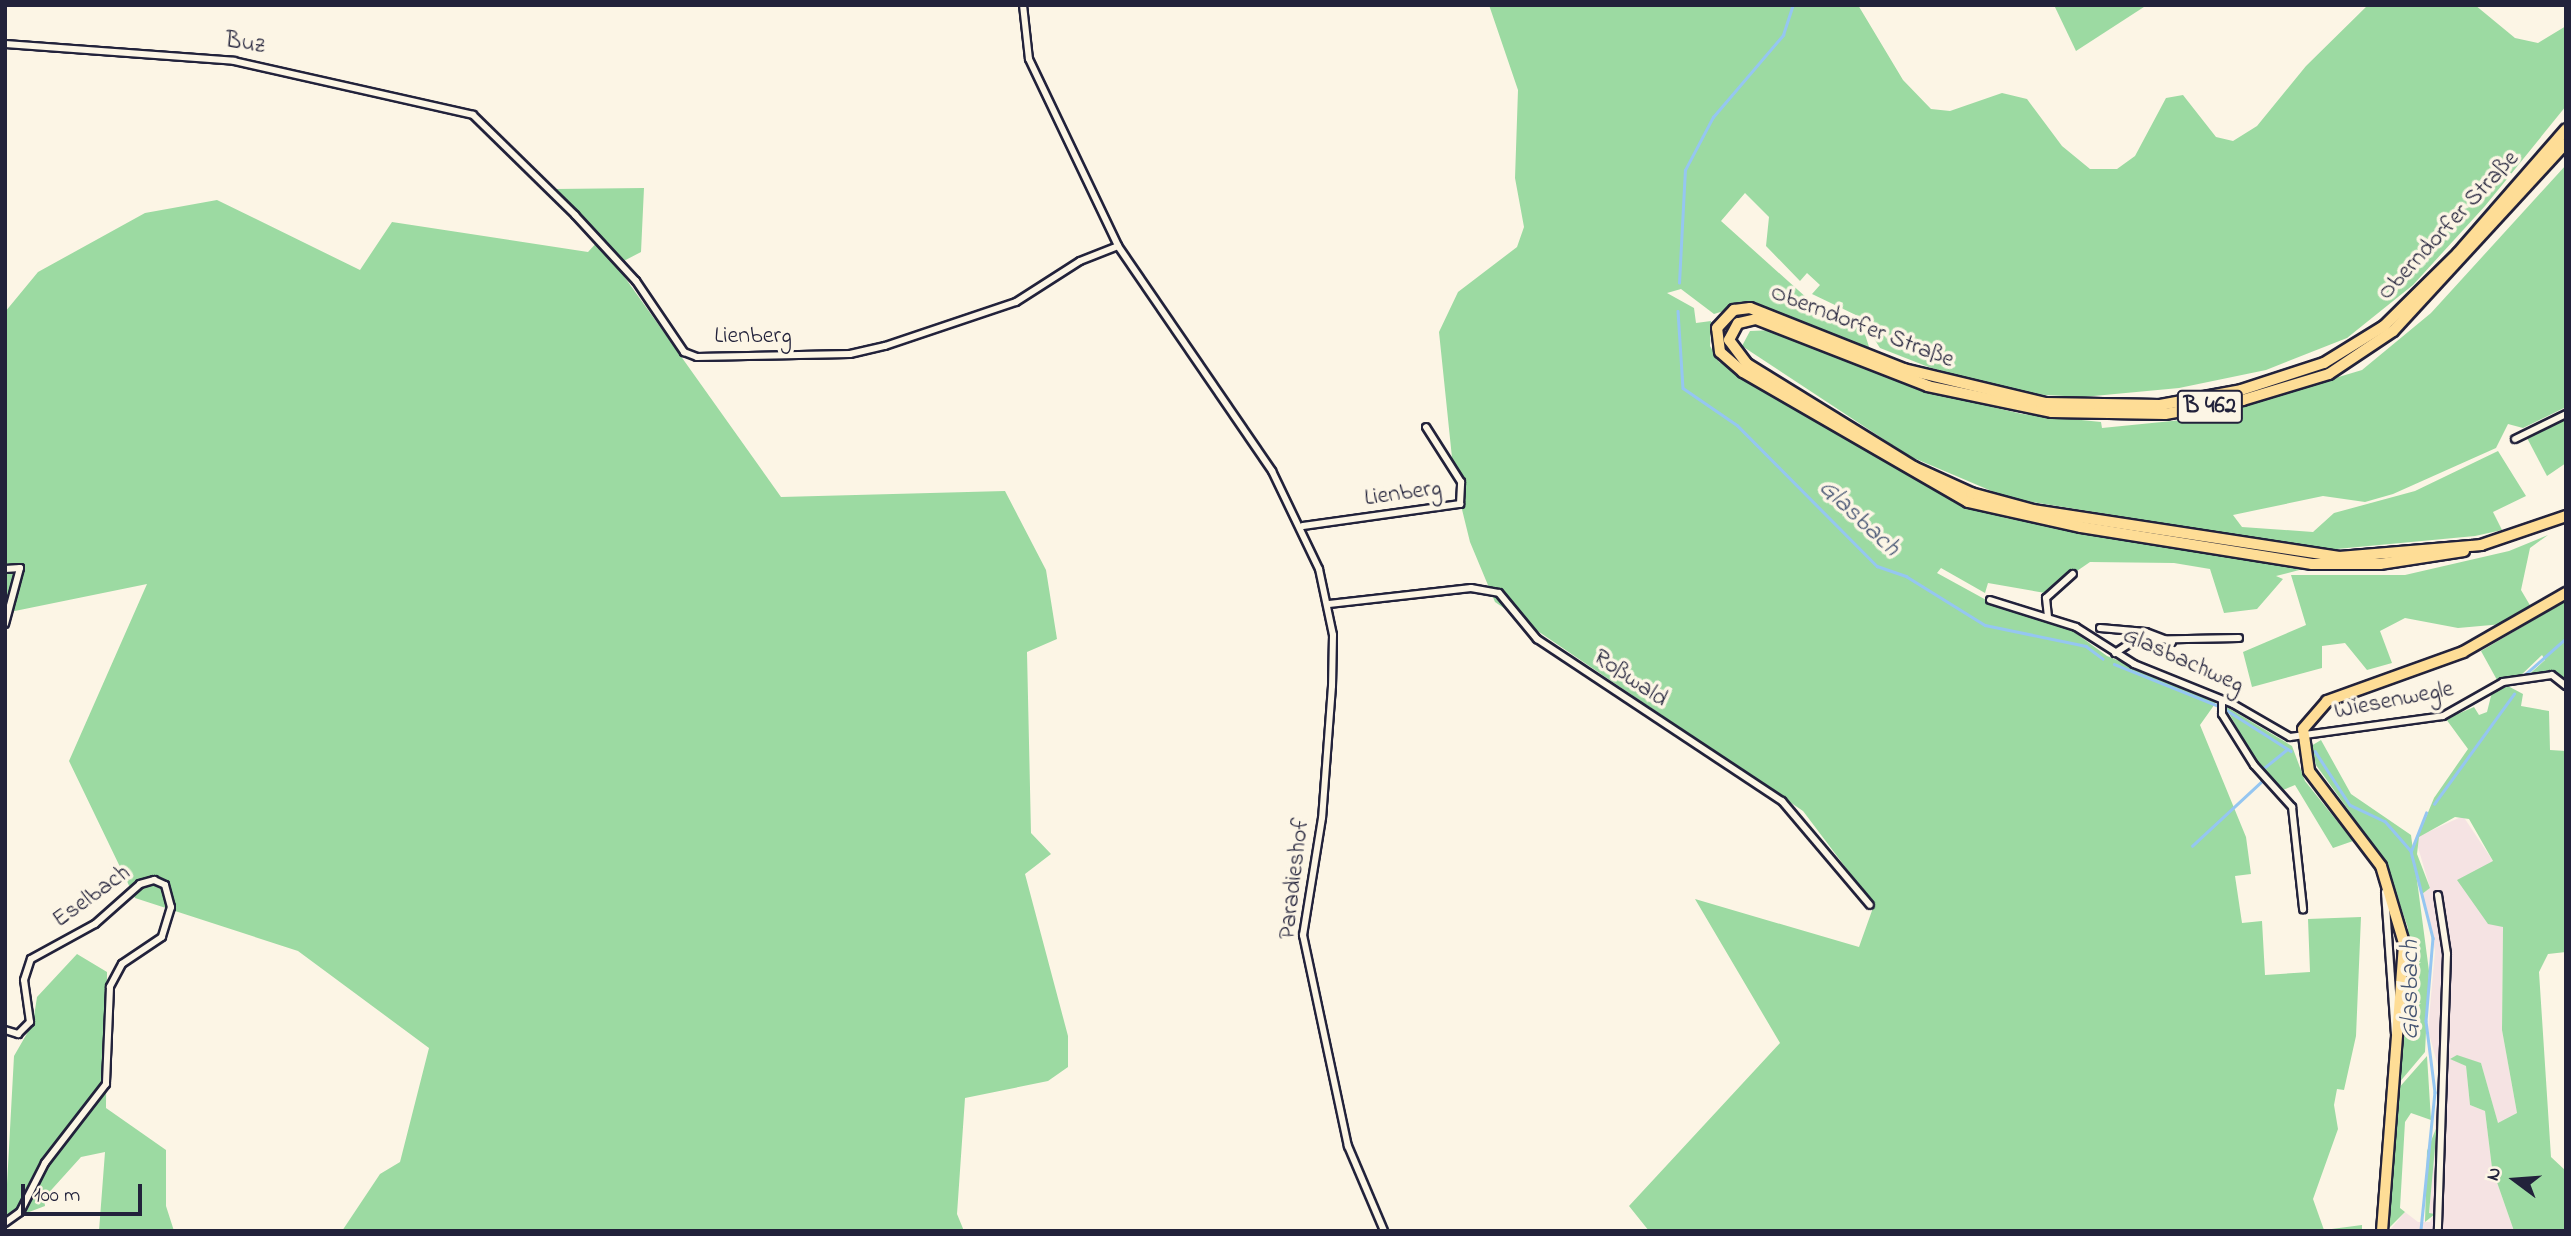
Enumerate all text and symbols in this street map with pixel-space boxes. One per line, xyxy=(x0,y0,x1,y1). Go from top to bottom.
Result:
street label: Buz xyxy=(223,27,267,61)
street label: Oberndorfer Straße xyxy=(2372,145,2526,307)
street label: Oberndorfer Straße xyxy=(1766,279,1958,375)
street label: Lienberg xyxy=(714,323,792,351)
road number: B 462 xyxy=(2177,388,2243,426)
street label: Lienberg xyxy=(1363,474,1443,514)
water label: Glasbach xyxy=(1811,474,1905,564)
street label: Glasbachweg xyxy=(2118,622,2248,700)
street label: Roßwald xyxy=(1587,644,1673,714)
street label: Wiesenwegle xyxy=(2332,675,2456,727)
street label: Paradieshof xyxy=(1273,817,1317,941)
street label: Eselbach xyxy=(47,859,137,935)
water label: Glasbach xyxy=(2396,940,2428,1040)
north arrow xyxy=(2480,1145,2550,1215)
text: N xyxy=(2480,1164,2509,1184)
scale bar xyxy=(24,1170,145,1214)
text: 100 m xyxy=(34,1181,80,1211)

